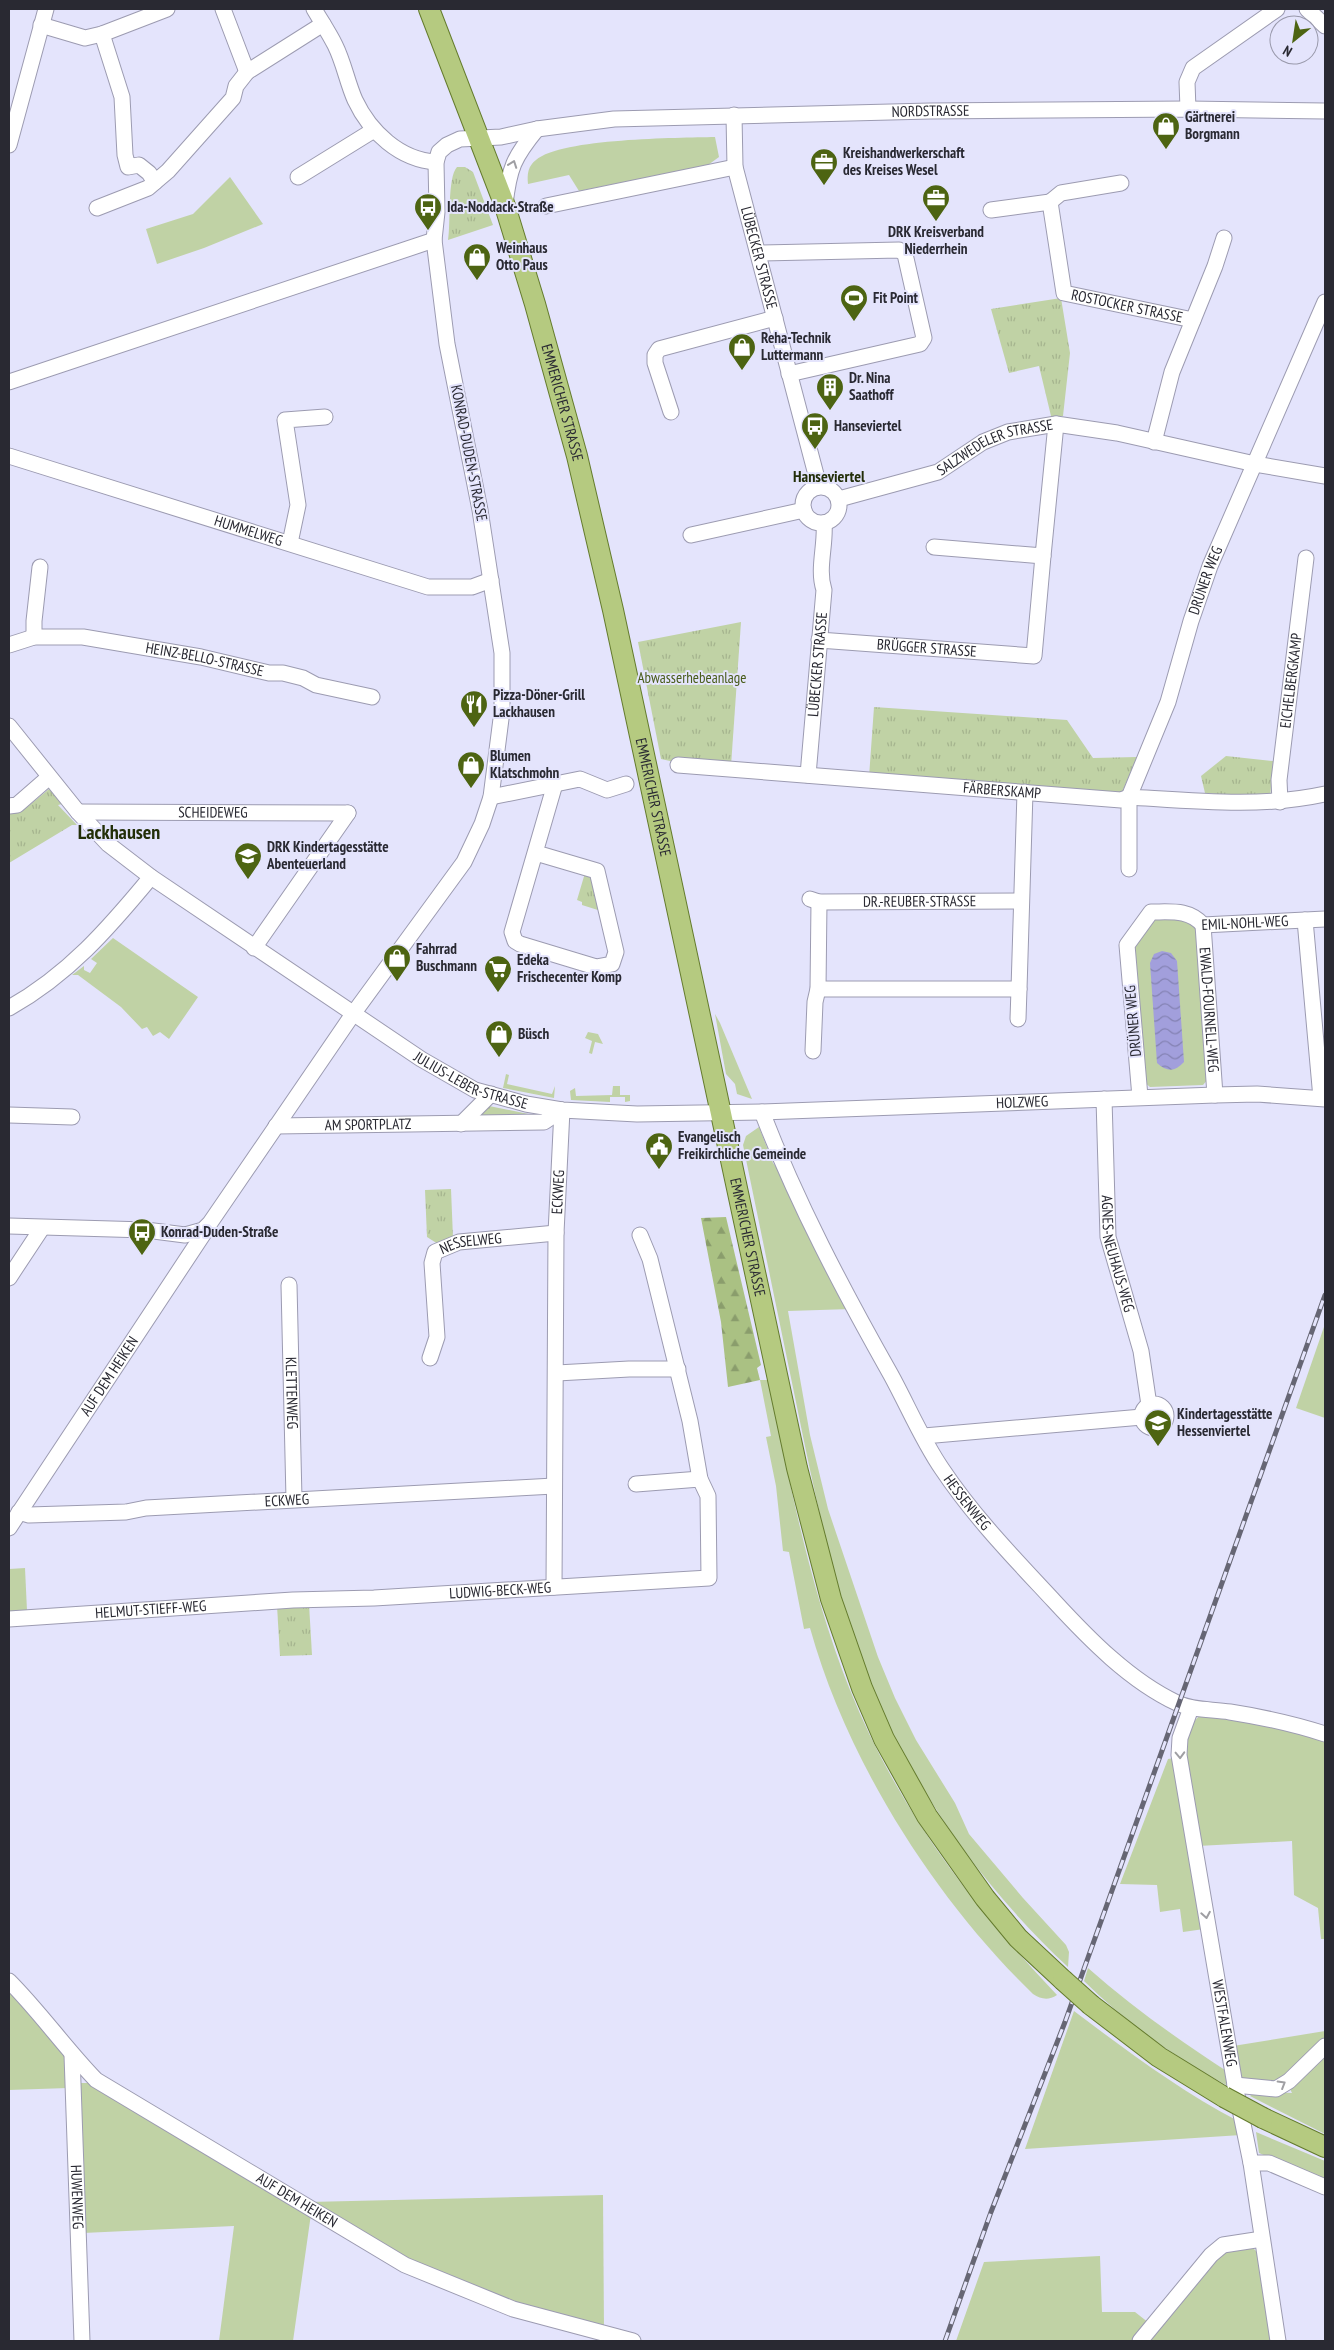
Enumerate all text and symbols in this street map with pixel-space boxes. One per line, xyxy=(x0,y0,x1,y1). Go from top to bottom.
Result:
north arrow xyxy=(1269,15,1319,65)
text: N xyxy=(1280,42,1295,61)
street label: NORDSTRASSE xyxy=(891,101,969,121)
place label: Gärtnerei Borgmann xyxy=(1185,107,1240,143)
shop icon: Gärtnerei Borgmann xyxy=(1151,111,1181,150)
place label: Kreishandwerkerschaft des Kreises Wesel xyxy=(843,143,965,179)
office icon: Kreishandwerkerschaft des Kreises Wesel xyxy=(809,147,839,186)
one-way arrow xyxy=(507,160,517,169)
office icon: DRK Kreisverband Niederrhein xyxy=(921,183,951,222)
bus stop icon: Ida-Noddack-Straße xyxy=(413,192,443,231)
place label: Ida-Noddack-Straße xyxy=(447,197,554,216)
street label: LÜBECKER STRASSE xyxy=(737,205,782,311)
place label: DRK Kreisverband Niederrhein xyxy=(888,222,984,258)
place label: Weinhaus Otto Paus xyxy=(495,238,548,274)
shop icon: Weinhaus Otto Paus xyxy=(462,242,492,281)
sports icon: Fit Point xyxy=(839,283,869,322)
street label: ROSTOCKER STRASSE xyxy=(1070,285,1185,327)
place label: Fit Point xyxy=(873,288,919,307)
place label: Reha-Technik Luttermann xyxy=(761,328,832,364)
shop icon: Reha-Technik Luttermann xyxy=(727,332,757,371)
street label: EMMERICHER STRASSE xyxy=(537,342,588,463)
place label: Dr. Nina Saathoff xyxy=(849,368,895,404)
building icon: Dr. Nina Saathoff xyxy=(815,372,845,411)
street label: KONRAD-DUDEN-STRASSE xyxy=(447,383,492,523)
bus stop icon: Hanseviertel xyxy=(800,411,830,450)
street label: SALZWEDELER STRASSE xyxy=(933,415,1054,479)
place label: Hanseviertel xyxy=(834,416,902,435)
district label: Hanseviertel xyxy=(793,466,865,486)
street label: HUMMELWEG xyxy=(212,511,285,550)
street label: DRÜNER WEG xyxy=(1184,543,1227,617)
street label: LÜBECKER STRASSE xyxy=(803,611,831,718)
street label: EICHELBERGKAMP xyxy=(1275,632,1306,729)
street label: BRÜGGER STRASSE xyxy=(876,634,977,661)
street label: HEINZ-BELLO-STRASSE xyxy=(144,638,266,680)
park label: Abwasserhebeanlage xyxy=(637,668,747,687)
place label: Pizza-Döner-Grill Lackhausen xyxy=(493,685,585,721)
restaurant icon: Pizza-Döner-Grill Lackhausen xyxy=(459,689,489,728)
street label: EMMERICHER STRASSE xyxy=(632,736,676,858)
place label: Blumen Klatschmohn xyxy=(490,746,560,782)
shop icon: Blumen Klatschmohn xyxy=(456,750,486,789)
street label: FÄRBERSKAMP xyxy=(962,778,1042,803)
street label: SCHEIDEWEG xyxy=(178,802,248,822)
district label: Lackhausen xyxy=(78,819,160,845)
place label: DRK Kindertagesstätte Abenteuerland xyxy=(266,837,389,873)
school or university icon: DRK Kindertagesstätte Abenteuerland xyxy=(233,841,263,880)
street label: DR.-REUBER-STRASSE xyxy=(863,891,976,911)
street label: EMIL-NOHL-WEG xyxy=(1201,911,1289,934)
place label: Fahrrad Buschmann xyxy=(416,939,477,975)
shop icon: Fahrrad Buschmann xyxy=(382,943,412,982)
street label: EWALD-FOURNELL-WEG xyxy=(1196,946,1223,1073)
place label: Edeka Frischecenter Komp xyxy=(517,950,622,986)
supermarket icon: Edeka Frischecenter Komp xyxy=(483,954,513,993)
street label: DRÜNER WEG xyxy=(1120,985,1145,1057)
shop icon: Büsch xyxy=(484,1019,514,1058)
place label: Büsch xyxy=(518,1024,550,1043)
street label: JULIUS-LEBER-STRASSE xyxy=(410,1046,530,1113)
street label: HOLZWEG xyxy=(996,1091,1049,1112)
street label: AM SPORTPLATZ xyxy=(325,1114,412,1134)
place label: Evangelisch Freikirchliche Gemeinde xyxy=(678,1127,806,1163)
public building icon: Evangelisch Freikirchliche Gemeinde xyxy=(644,1131,674,1170)
street label: ECKWEG xyxy=(547,1169,568,1215)
street label: EMMERICHER STRASSE xyxy=(726,1176,770,1298)
street label: AGNES-NEUHAUS-WEG xyxy=(1098,1195,1139,1314)
bus stop icon: Konrad-Duden-Straße xyxy=(127,1217,157,1256)
place label: Konrad-Duden-Straße xyxy=(161,1222,278,1241)
street label: NESSELWEG xyxy=(436,1228,502,1258)
street label: AUF DEM HEIKEN xyxy=(76,1333,142,1419)
street label: KLETTENWEG xyxy=(282,1357,302,1429)
place label: Kindertagesstätte Hessenviertel xyxy=(1177,1404,1273,1440)
school or university icon: Kindertagesstätte Hessenviertel xyxy=(1143,1408,1173,1447)
street label: HESSENWEG xyxy=(940,1471,995,1534)
street label: ECKWEG xyxy=(264,1489,310,1511)
street label: LUDWIG-BECK-WEG xyxy=(449,1577,552,1602)
street label: HELMUT-STIEFF-WEG xyxy=(94,1596,207,1622)
one-way arrow xyxy=(1175,1751,1185,1759)
one-way arrow xyxy=(1201,1910,1211,1919)
street label: WESTFALENWEG xyxy=(1208,1978,1242,2068)
one-way arrow xyxy=(1277,2081,1286,2091)
street label: HUWENWEG xyxy=(67,2164,88,2229)
street label: AUF DEM HEIKEN xyxy=(253,2168,341,2231)

